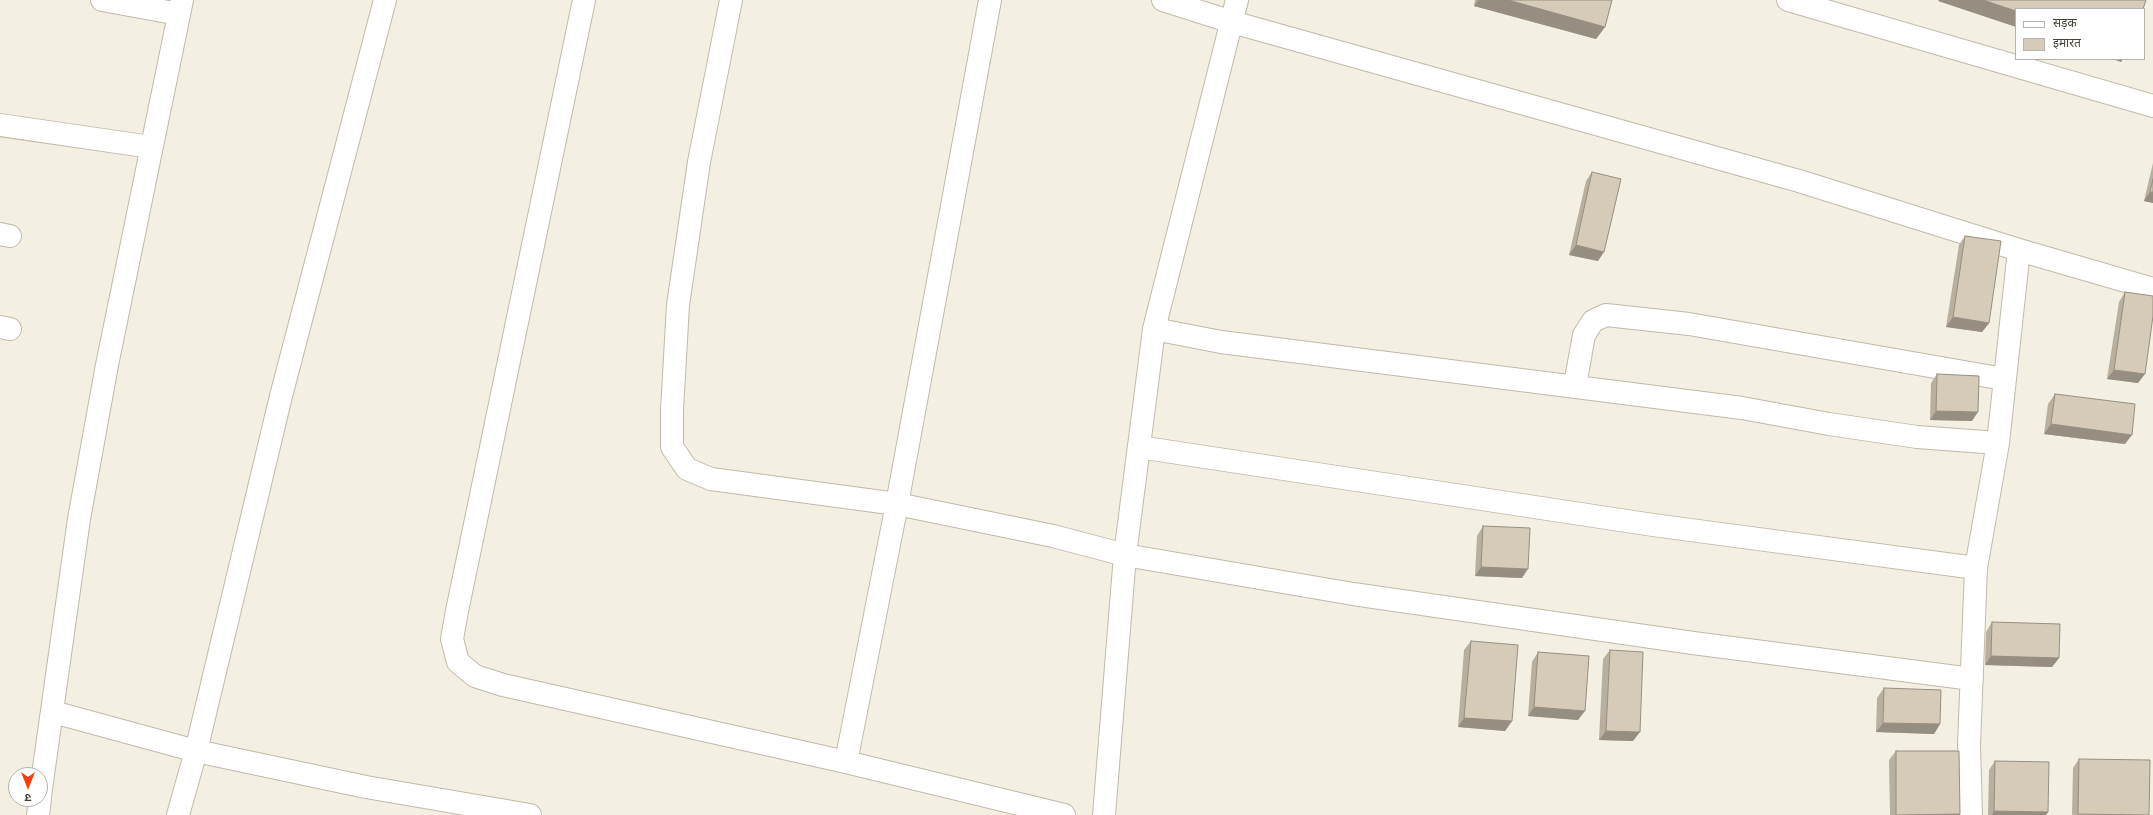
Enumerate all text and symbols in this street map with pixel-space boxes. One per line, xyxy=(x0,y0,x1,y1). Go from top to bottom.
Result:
legend xyxy=(2015,8,2145,60)
text: सड़क xyxy=(2053,16,2077,30)
text: इमारत xyxy=(2053,36,2081,50)
north arrow xyxy=(8,767,48,807)
text: उ xyxy=(25,792,31,804)

